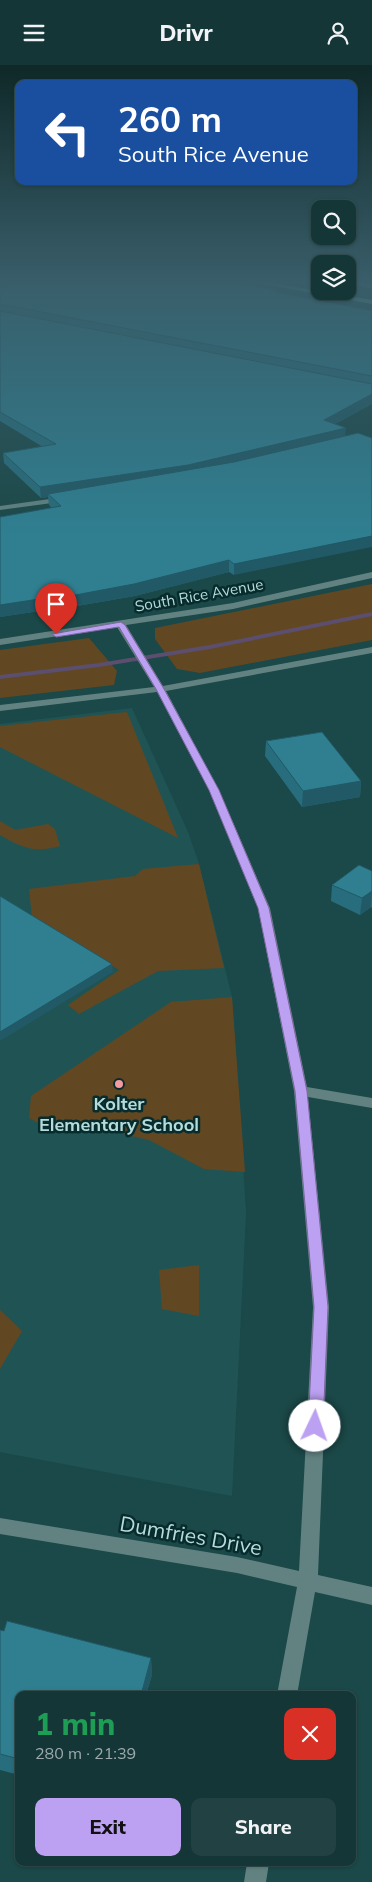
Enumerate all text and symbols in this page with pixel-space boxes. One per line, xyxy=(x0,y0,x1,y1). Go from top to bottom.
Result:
icon: menu xyxy=(20,19,48,47)
text: Drivr xyxy=(159,19,213,47)
icon: person xyxy=(324,19,352,47)
text: 260 m xyxy=(118,97,222,141)
icon: left xyxy=(35,100,100,165)
text: South Rice Avenue xyxy=(118,140,309,168)
map controls xyxy=(311,200,356,300)
button: search xyxy=(311,200,356,245)
button: layers xyxy=(311,255,356,300)
street label: South Rice Avenue xyxy=(133,574,265,616)
pin xyxy=(35,583,77,634)
icon: arrive xyxy=(42,590,70,618)
marker: Kolter Elementary School xyxy=(113,1078,125,1090)
place label: Kolter Elementary School xyxy=(39,1092,199,1136)
position arrow xyxy=(288,1399,340,1451)
street label: Dumfries Drive xyxy=(118,1510,264,1560)
text: 1 min xyxy=(35,1705,115,1743)
button: close xyxy=(284,1708,336,1760)
text: 280 m · 21:39 xyxy=(35,1743,136,1763)
button: Exit xyxy=(35,1798,181,1856)
button: Share xyxy=(191,1798,336,1856)

